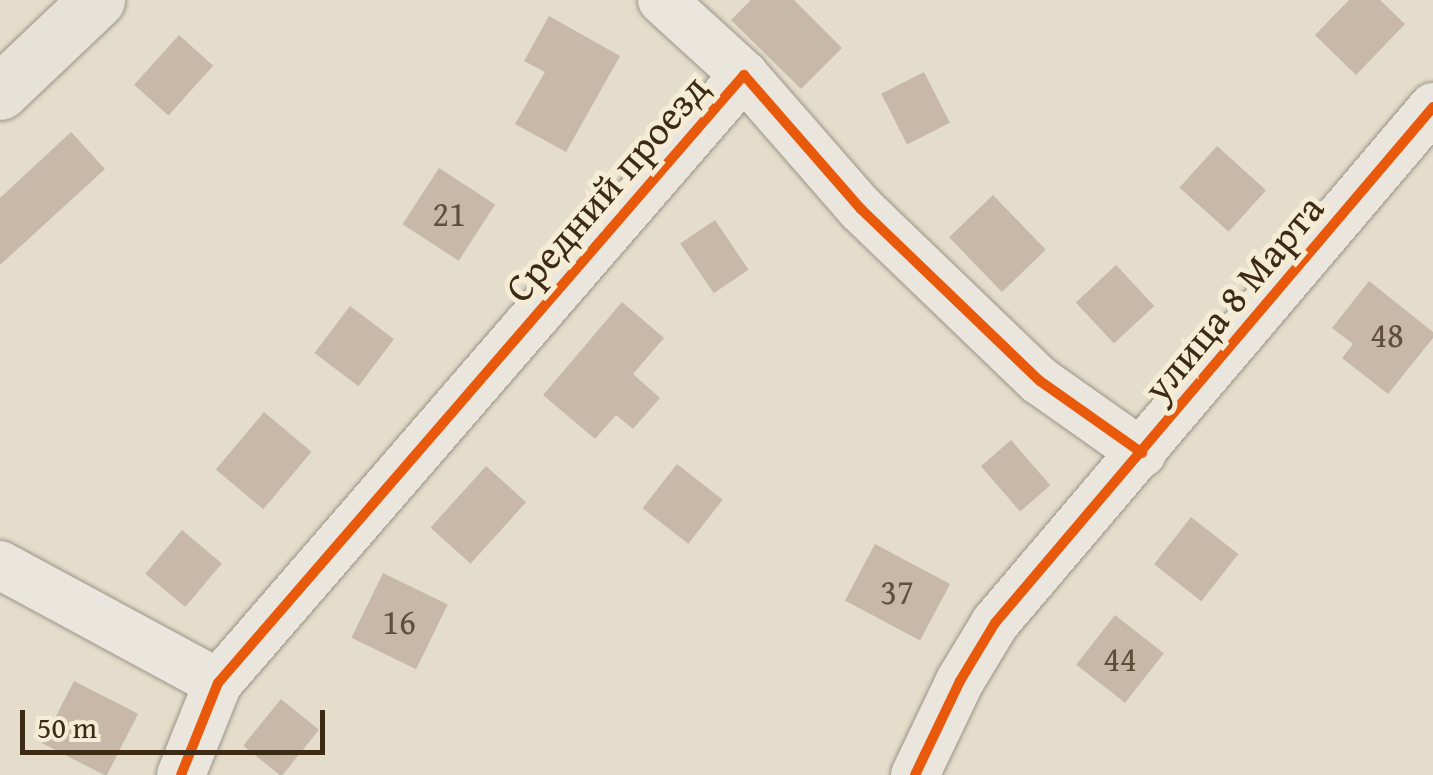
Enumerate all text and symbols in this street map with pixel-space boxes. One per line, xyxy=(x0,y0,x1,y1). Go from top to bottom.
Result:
street label: Средний проезд xyxy=(494,64,718,312)
street label: улица 8 Марта xyxy=(1133,185,1333,411)
house number: 21 xyxy=(432,193,466,235)
house number: 48 xyxy=(1370,314,1404,356)
house number: 37 xyxy=(880,571,914,613)
house number: 16 xyxy=(382,601,416,643)
house number: 44 xyxy=(1103,638,1137,680)
scale bar xyxy=(25,690,330,752)
text: 50 m xyxy=(37,705,97,749)

